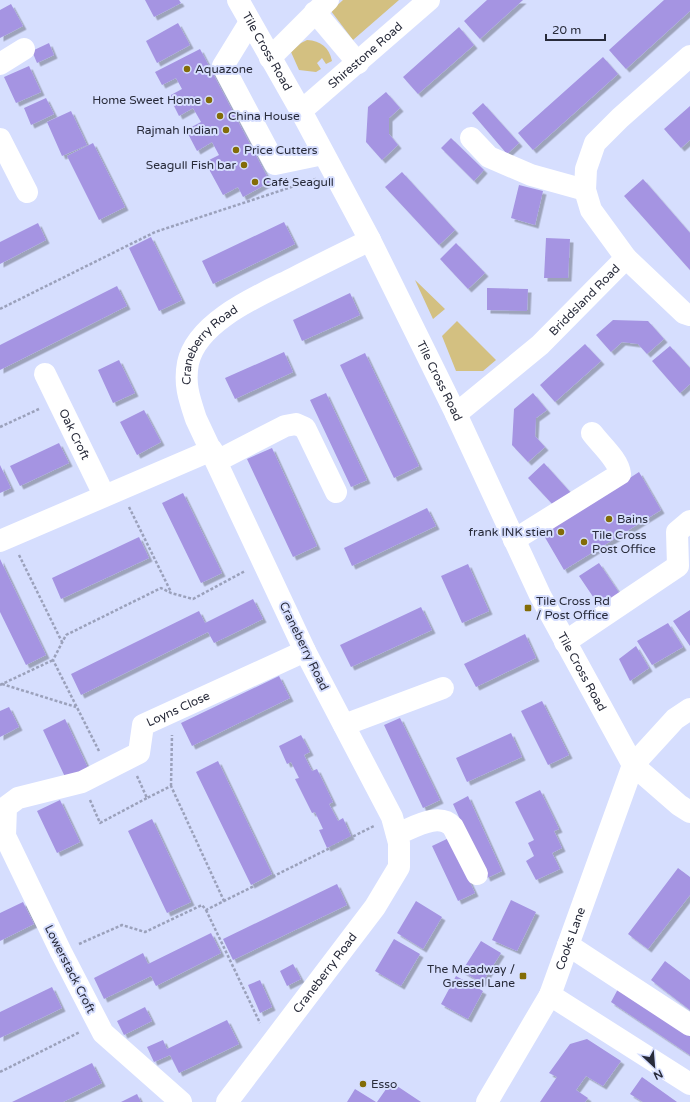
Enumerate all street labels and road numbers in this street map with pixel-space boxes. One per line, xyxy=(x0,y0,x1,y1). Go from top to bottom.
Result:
street label: Tile Cross Road xyxy=(239,10,295,93)
street label: Shirestone Road xyxy=(325,19,405,91)
street label: Briddsland Road xyxy=(546,261,623,339)
street label: Craneberry Road xyxy=(179,302,240,385)
street label: Tile Cross Road xyxy=(414,338,465,423)
street label: Oak Croft xyxy=(56,406,93,462)
street label: Craneberry Road xyxy=(276,599,332,693)
street label: Tile Cross Road xyxy=(555,630,609,714)
street label: Loyns Close xyxy=(144,688,212,729)
street label: Cooks Lane xyxy=(553,905,588,972)
street label: Lowerstack Croft xyxy=(42,923,98,1016)
street label: Craneberry Road xyxy=(290,930,360,1016)

